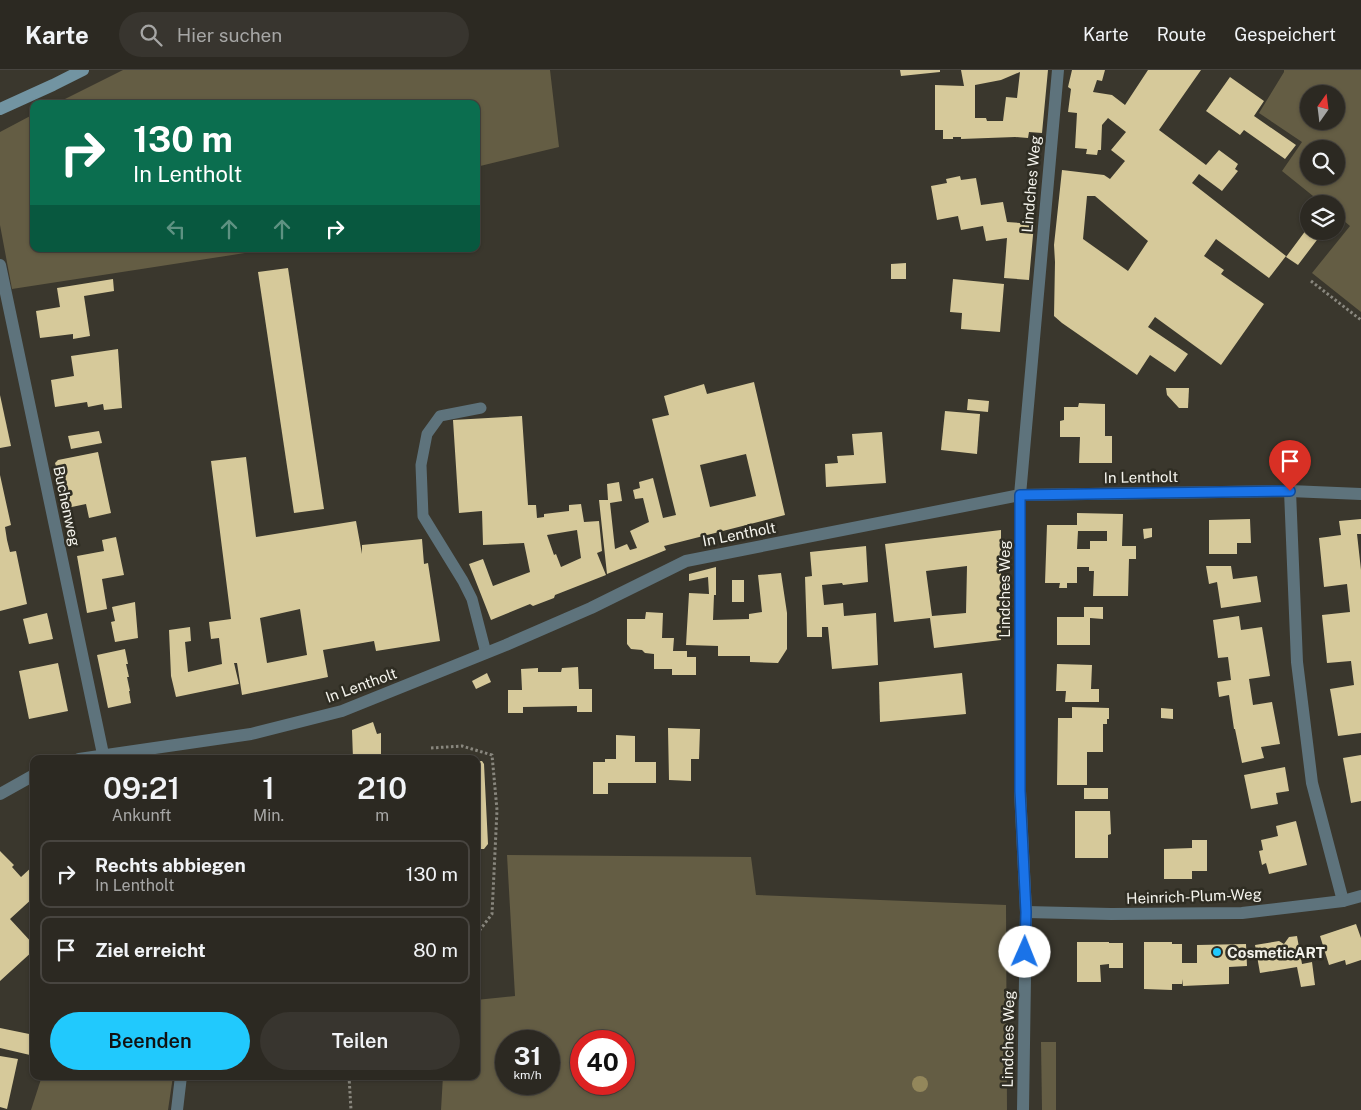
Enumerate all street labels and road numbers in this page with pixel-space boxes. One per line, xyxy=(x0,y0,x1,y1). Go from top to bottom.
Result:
street label: Lindches Weg xyxy=(1018,135,1044,233)
street label: Buchenweg xyxy=(50,464,84,548)
street label: In Lentholt xyxy=(1104,468,1179,486)
street label: In Lentholt xyxy=(701,519,777,549)
street label: Lindches Weg xyxy=(996,540,1013,638)
street label: In Lentholt xyxy=(323,664,399,706)
street label: Heinrich-Plum-Weg xyxy=(1126,885,1262,907)
street label: Lindches Weg xyxy=(999,990,1017,1088)

